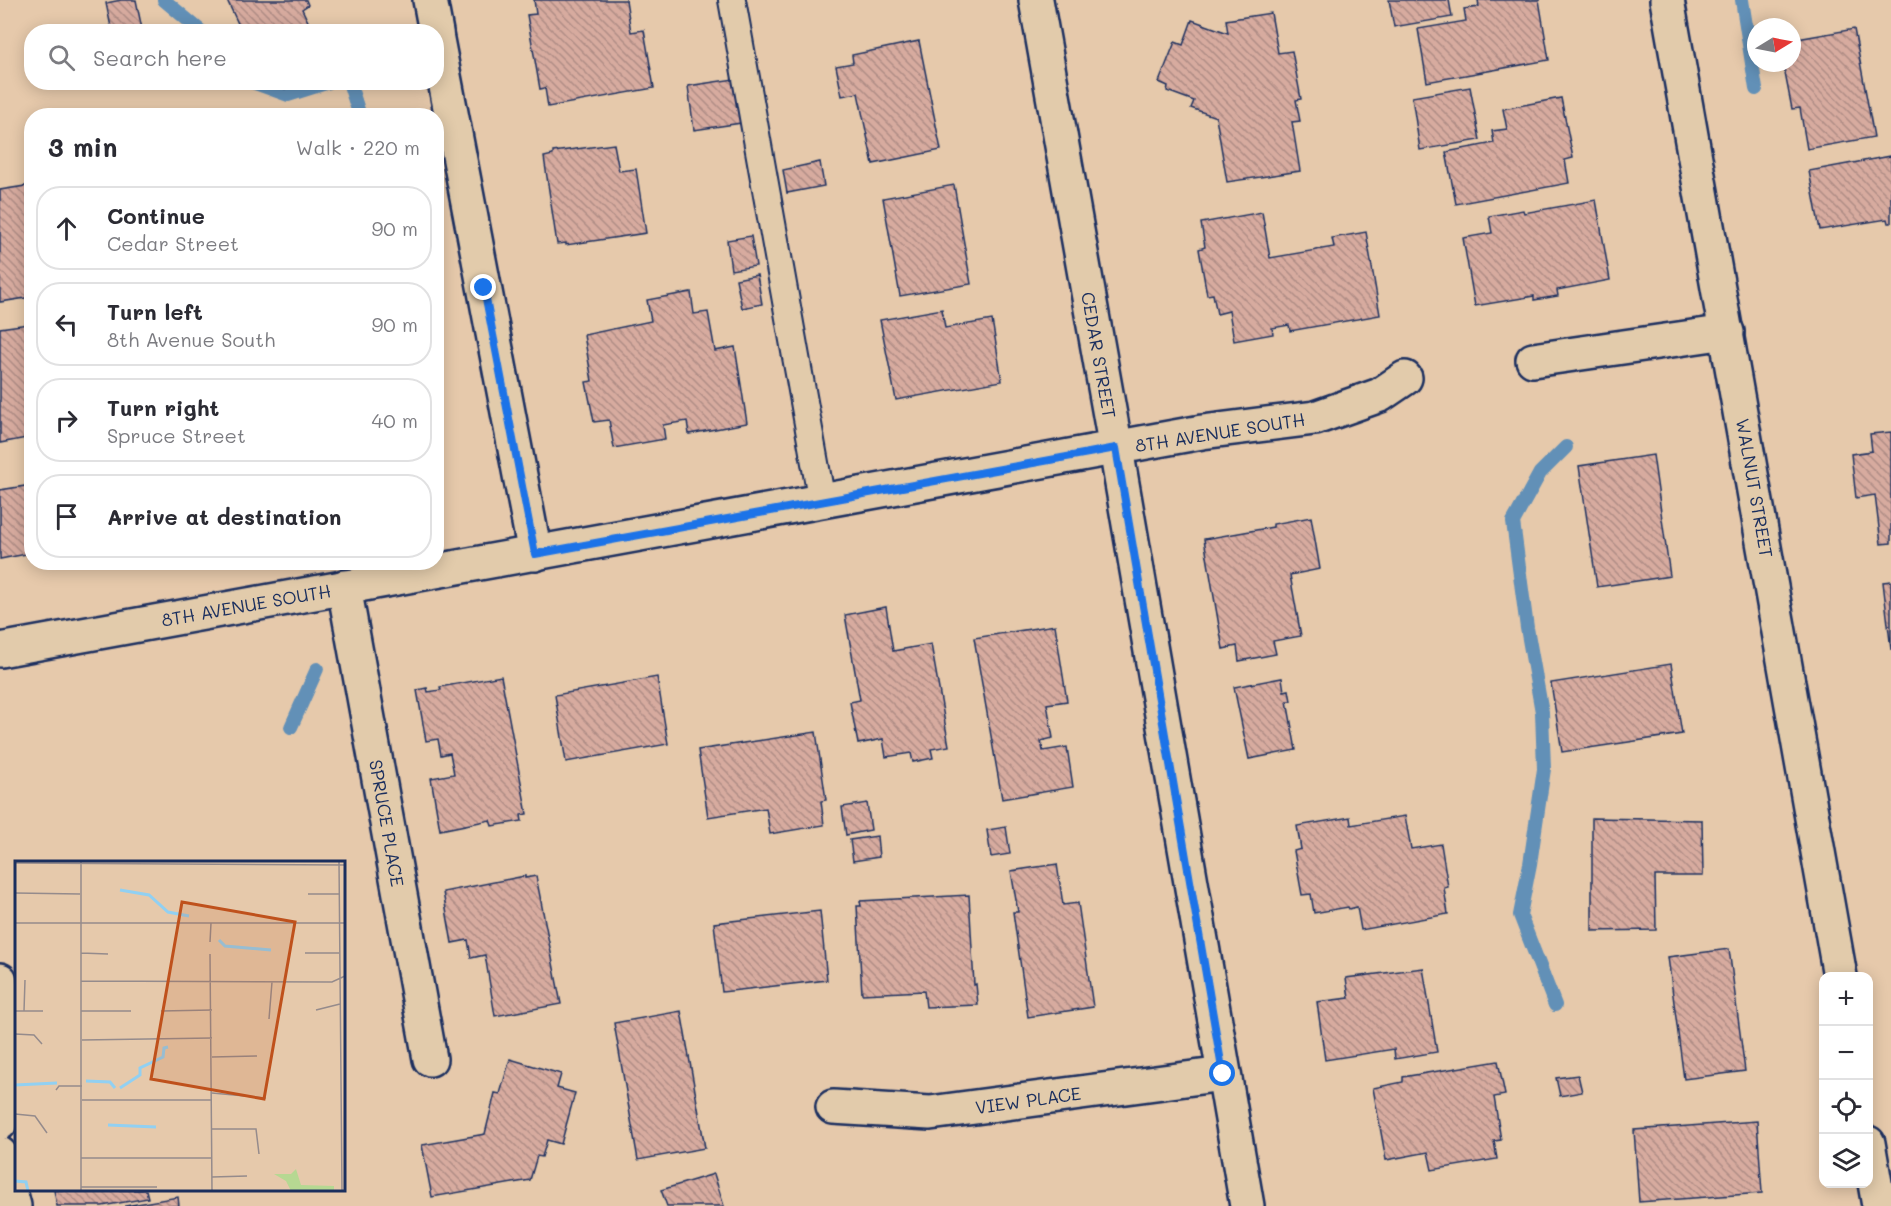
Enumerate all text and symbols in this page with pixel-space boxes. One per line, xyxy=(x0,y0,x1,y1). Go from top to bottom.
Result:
north arrow xyxy=(1747,18,1801,72)
search box xyxy=(24,24,444,90)
icon: search xyxy=(45,41,78,74)
text: Search here xyxy=(93,43,227,72)
text: 3 min xyxy=(48,130,117,164)
text: Walk · 220 m xyxy=(296,134,420,160)
text: Continue xyxy=(107,201,205,230)
icon: ahead xyxy=(50,212,83,245)
text: 90 m xyxy=(372,215,418,241)
text: Cedar Street xyxy=(107,230,239,256)
route end xyxy=(470,274,496,300)
street label: CEDAR STREET xyxy=(1076,290,1122,420)
text: Turn left xyxy=(107,297,203,326)
icon: left xyxy=(50,308,83,341)
text: 90 m xyxy=(372,311,418,337)
text: 8th Avenue South xyxy=(107,326,275,352)
text: Turn right xyxy=(107,393,219,422)
icon: right xyxy=(50,404,83,437)
text: 40 m xyxy=(372,407,418,433)
street label: 8TH AVENUE SOUTH xyxy=(1133,407,1307,457)
street label: WALNUT STREET xyxy=(1731,416,1779,560)
text: Spruce Street xyxy=(107,422,246,448)
icon: arrive xyxy=(50,500,83,533)
text: Arrive at destination xyxy=(107,502,342,531)
street label: 8TH AVENUE SOUTH xyxy=(159,578,333,632)
street label: SPRUCE PLACE xyxy=(364,758,410,888)
inset map xyxy=(15,861,345,1191)
map controls xyxy=(1819,972,1873,1188)
button: + xyxy=(1819,972,1873,1026)
button: − xyxy=(1819,1026,1873,1080)
route start xyxy=(1209,1060,1235,1086)
button: locate xyxy=(1819,1080,1873,1134)
street label: VIEW PLACE xyxy=(974,1081,1082,1119)
button: layers xyxy=(1819,1134,1873,1188)

